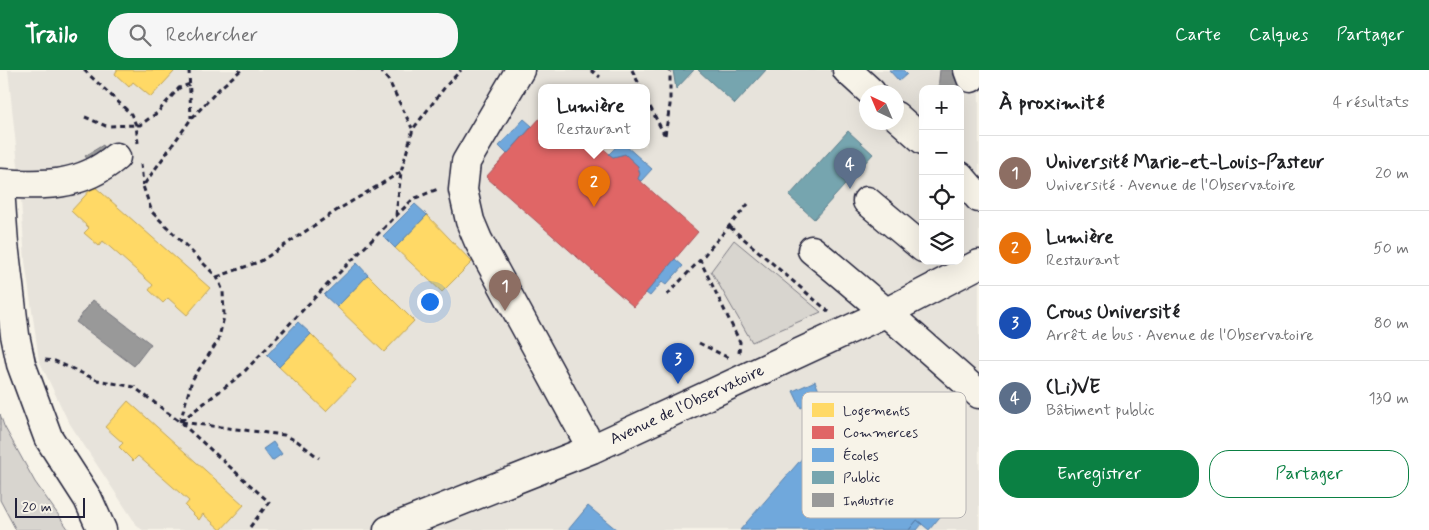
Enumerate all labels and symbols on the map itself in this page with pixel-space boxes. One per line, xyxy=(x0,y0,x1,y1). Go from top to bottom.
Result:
north arrow xyxy=(859,85,904,130)
pin: 4 xyxy=(834,148,866,189)
pin: 2 xyxy=(578,166,610,207)
pin: 1 xyxy=(489,270,521,311)
your location xyxy=(417,289,443,315)
pin: 3 xyxy=(662,343,694,384)
street label: Avenue de l'Observatoire xyxy=(606,360,768,450)
legend xyxy=(802,392,966,518)
text: Logements xyxy=(843,402,910,422)
text: Commerces xyxy=(843,424,918,442)
text: Écoles xyxy=(843,447,879,465)
text: Public xyxy=(843,469,880,487)
text: Industrie xyxy=(843,492,894,510)
scale bar xyxy=(15,495,85,518)

